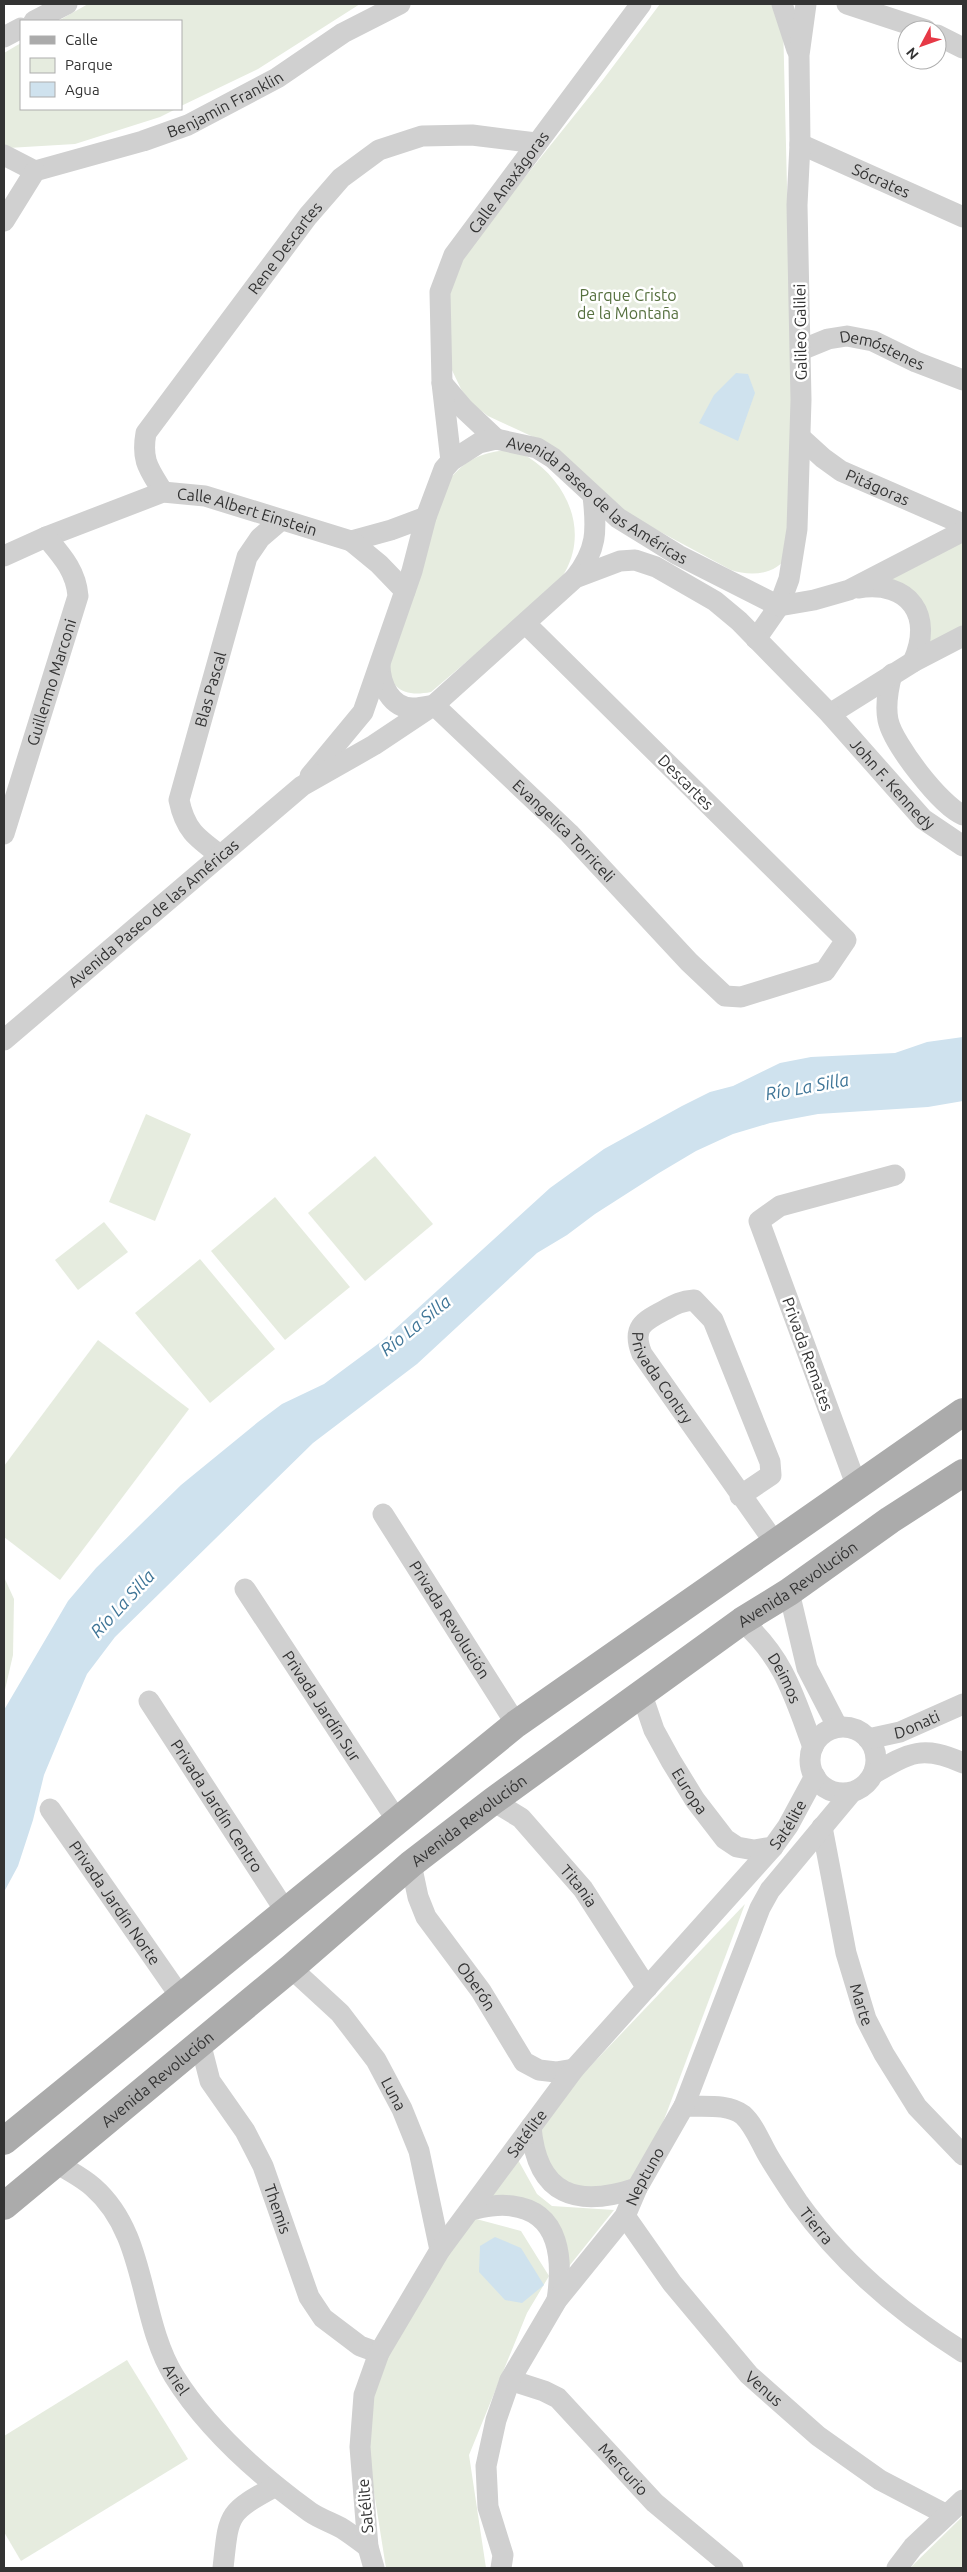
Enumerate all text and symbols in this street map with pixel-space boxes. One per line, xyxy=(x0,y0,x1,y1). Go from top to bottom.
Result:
legend xyxy=(20,20,182,110)
north arrow xyxy=(897,20,947,70)
text: Calle xyxy=(65,31,98,48)
text: N xyxy=(903,44,922,63)
text: Parque xyxy=(65,56,113,73)
street label: Benjamin Franklin xyxy=(165,68,287,141)
text: Agua xyxy=(65,81,100,98)
street label: Calle Anaxágoras xyxy=(464,127,552,237)
street label: Sócrates xyxy=(849,160,913,201)
street label: Rene Descartes xyxy=(244,198,326,298)
street label: Galileo Galilei xyxy=(790,283,810,381)
park label: Parque Cristo de la Montaña xyxy=(577,286,679,322)
street label: Demóstenes xyxy=(838,327,927,373)
street label: Avenida Paseo de las Américas xyxy=(505,433,691,567)
street label: Pitágoras xyxy=(843,465,912,509)
street label: Calle Albert Einstein xyxy=(176,484,319,539)
street label: Guillermo Marconi xyxy=(23,617,79,748)
street label: Blas Pascal xyxy=(191,649,229,729)
street label: John F. Kennedy xyxy=(847,735,938,833)
street label: Descartes xyxy=(655,751,717,813)
street label: Evangelica Torriceli xyxy=(509,776,619,885)
street label: Avenida Paseo de las Américas xyxy=(64,835,242,991)
water label: Río La Silla xyxy=(764,1069,851,1103)
water label: Río La Silla xyxy=(376,1290,454,1359)
street label: Privada Remates xyxy=(779,1295,837,1413)
street label: Privada Contry xyxy=(629,1331,697,1427)
street label: Avenida Revolución xyxy=(734,1537,861,1630)
street label: Privada Revolución xyxy=(406,1557,494,1682)
water label: Río La Silla xyxy=(86,1565,158,1641)
street label: Privada Jardín Sur xyxy=(279,1647,365,1765)
street label: Deimos xyxy=(764,1650,805,1706)
street label: Donati xyxy=(892,1707,942,1742)
street label: Privada Jardín Centro xyxy=(167,1736,267,1876)
street label: Europa xyxy=(669,1765,711,1818)
street label: Avenida Revolución xyxy=(407,1771,530,1870)
street label: Satélite xyxy=(765,1796,810,1853)
street label: Privada Jardín Norte xyxy=(66,1837,164,1968)
street label: Titania xyxy=(557,1861,601,1910)
street label: Oberón xyxy=(453,1958,500,2014)
street label: Marte xyxy=(847,1981,877,2029)
street label: Avenida Revolución xyxy=(97,2027,217,2131)
street label: Luna xyxy=(378,2074,410,2113)
street label: Satélite xyxy=(503,2106,550,2161)
street label: Neptuno xyxy=(622,2144,667,2208)
street label: Themis xyxy=(261,2181,295,2236)
street label: Tierra xyxy=(796,2204,837,2248)
street label: Ariel xyxy=(160,2361,193,2399)
street label: Venus xyxy=(742,2367,786,2410)
street label: Mercurio xyxy=(595,2439,652,2499)
street label: Satélite xyxy=(354,2478,376,2534)

